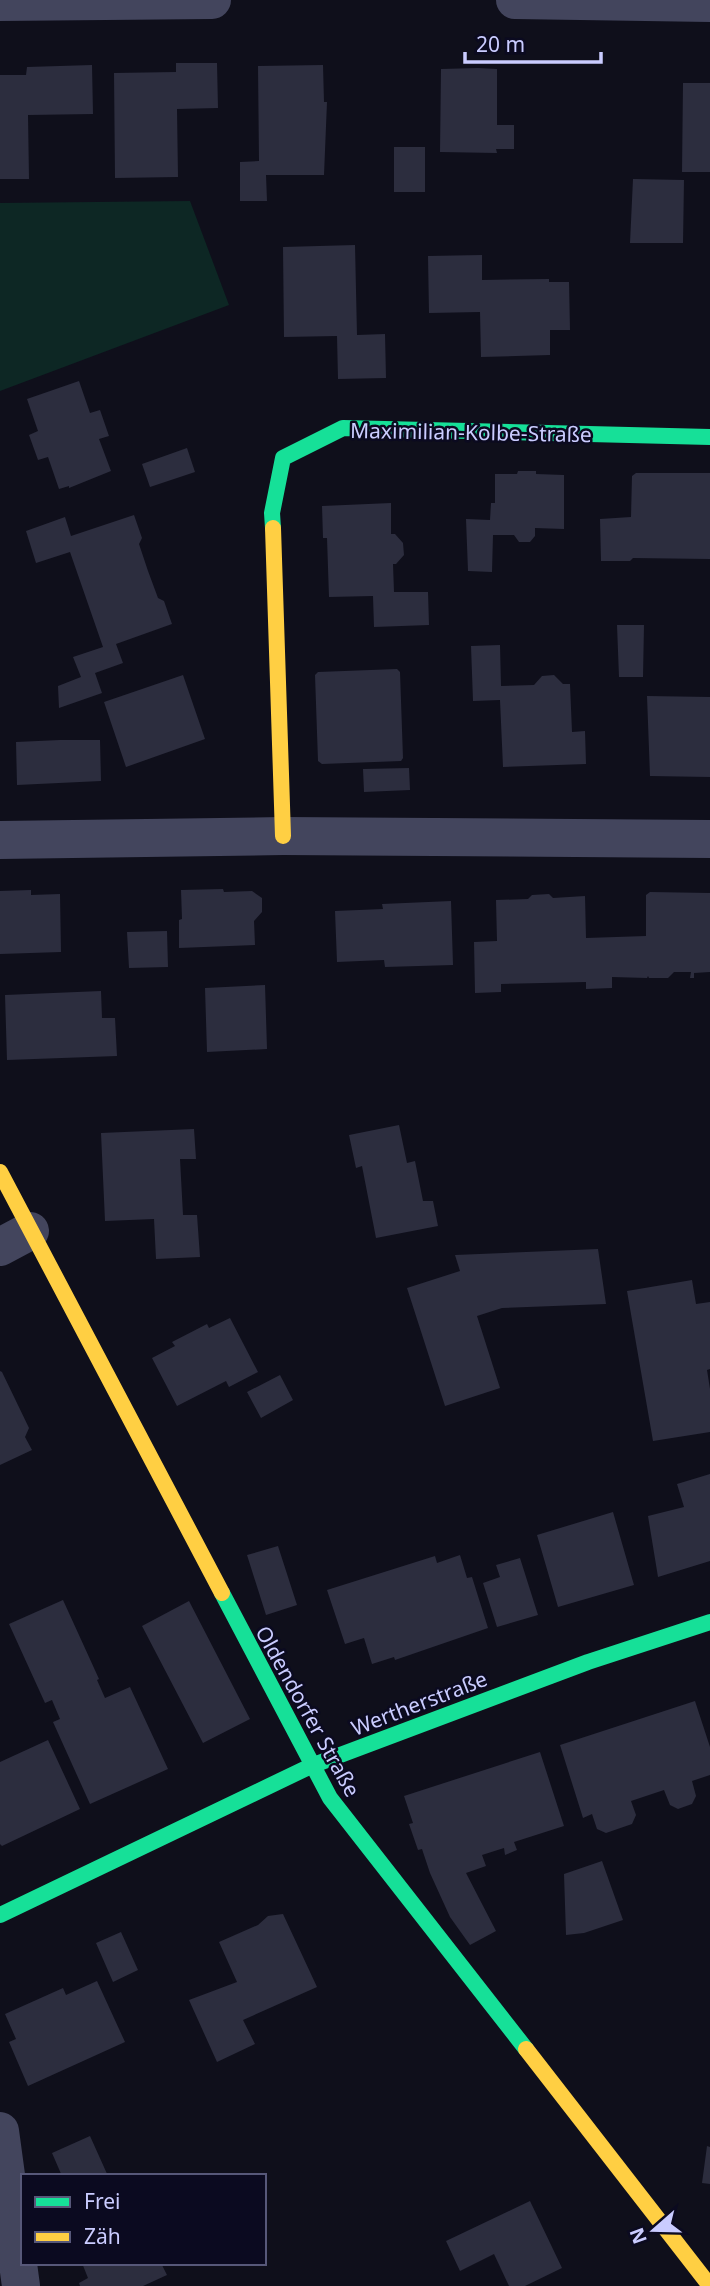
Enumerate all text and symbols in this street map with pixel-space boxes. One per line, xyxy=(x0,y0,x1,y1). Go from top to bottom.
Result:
scale bar xyxy=(465,21,602,65)
text: 20 m xyxy=(476,30,525,58)
street label: Maximilian-Kolbe-Straße xyxy=(350,416,592,448)
street label: Oldendorfer Straße xyxy=(249,1621,367,1801)
street label: Wertherstraße xyxy=(347,1664,491,1742)
legend xyxy=(21,2174,266,2265)
text: Frei xyxy=(84,2187,120,2215)
north arrow xyxy=(619,2195,689,2265)
text: Zäh xyxy=(84,2222,121,2250)
text: N xyxy=(623,2224,653,2248)

